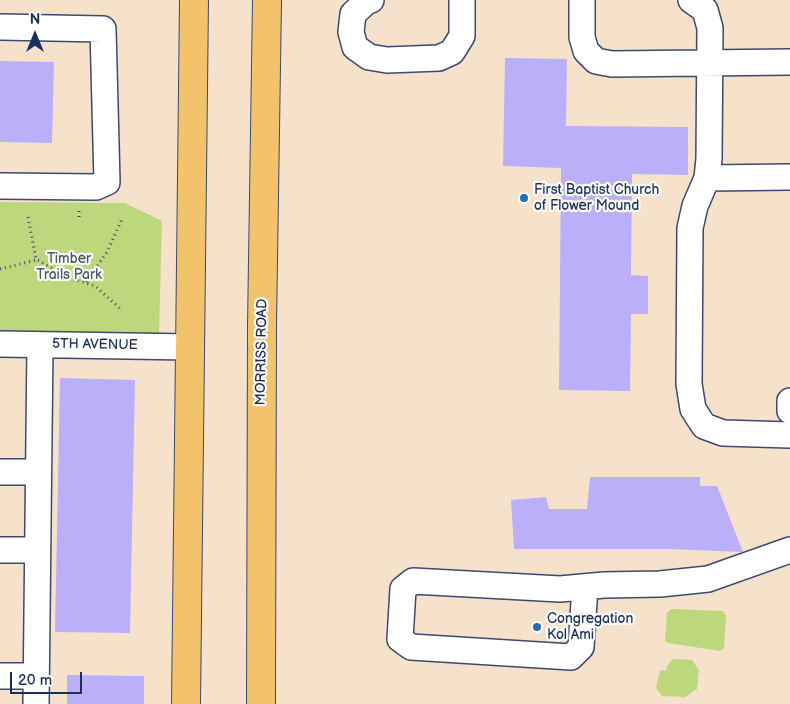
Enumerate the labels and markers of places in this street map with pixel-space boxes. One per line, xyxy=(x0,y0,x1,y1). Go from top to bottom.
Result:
place label: First Baptist Church of Flower Mound xyxy=(534,182,659,214)
marker: First Baptist Church of Flower Mound xyxy=(518,192,530,204)
place label: Congregation Kol Ami xyxy=(547,611,633,644)
marker: Congregation Kol Ami xyxy=(531,621,543,633)

